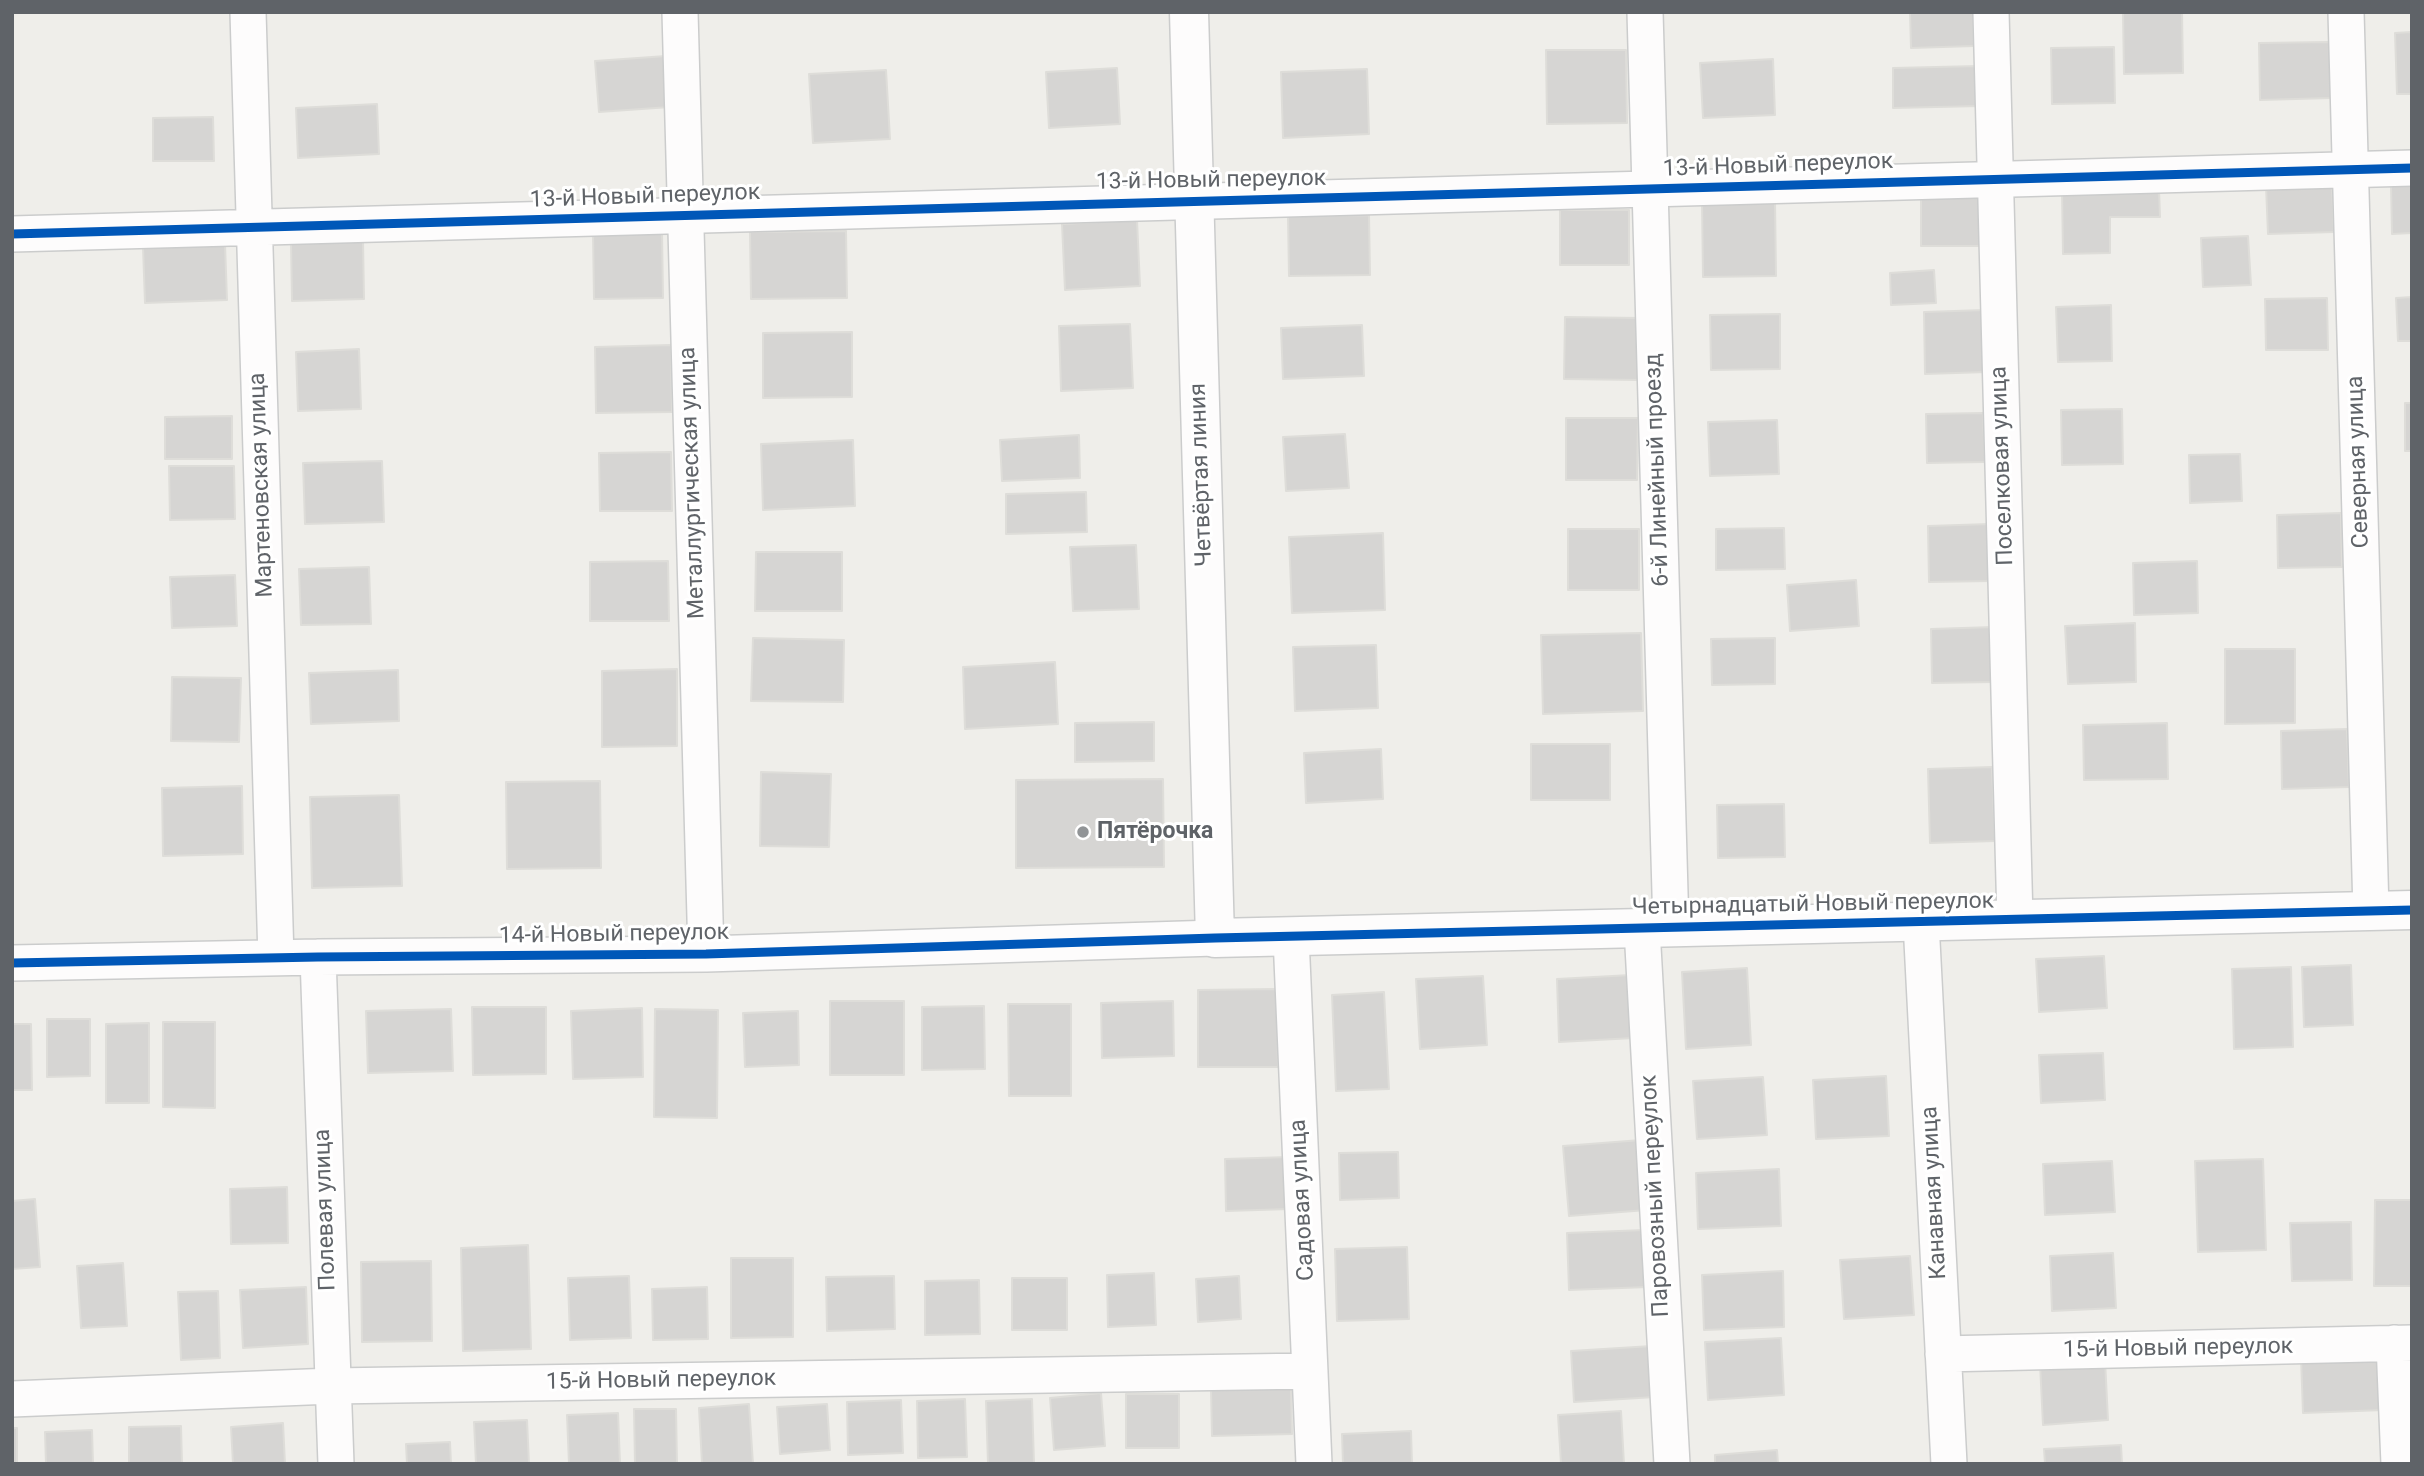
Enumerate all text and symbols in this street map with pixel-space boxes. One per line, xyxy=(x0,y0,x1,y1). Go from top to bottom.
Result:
street label: 13-й Новый переулок xyxy=(1662,148,1894,184)
street label: 13-й Новый переулок xyxy=(1096,165,1326,197)
street label: 13-й Новый переулок xyxy=(529,179,761,215)
street label: Металлургическая улица xyxy=(674,347,712,619)
street label: 6-й Линейный проезд xyxy=(1640,353,1676,587)
street label: Поселковая улица xyxy=(1986,366,2020,566)
street label: Мартеновская улица xyxy=(244,372,280,598)
street label: Северная улица xyxy=(2342,375,2376,549)
street label: Четвёртая линия xyxy=(1185,383,1219,567)
place label: Пятёрочка xyxy=(1097,818,1213,846)
marker: Пятёрочка xyxy=(1075,824,1091,840)
street label: Четырнадцатый Новый переулок xyxy=(1632,888,1994,922)
street label: 14-й Новый переулок xyxy=(499,919,729,951)
street label: Паровозный переулок xyxy=(1636,1074,1676,1318)
street label: Канавная улица xyxy=(1917,1106,1953,1280)
street label: Садовая улица xyxy=(1285,1119,1321,1281)
street label: Полевая улица xyxy=(309,1129,343,1291)
street label: 15-й Новый переулок xyxy=(2063,1333,2293,1365)
street label: 15-й Новый переулок xyxy=(546,1365,776,1397)

